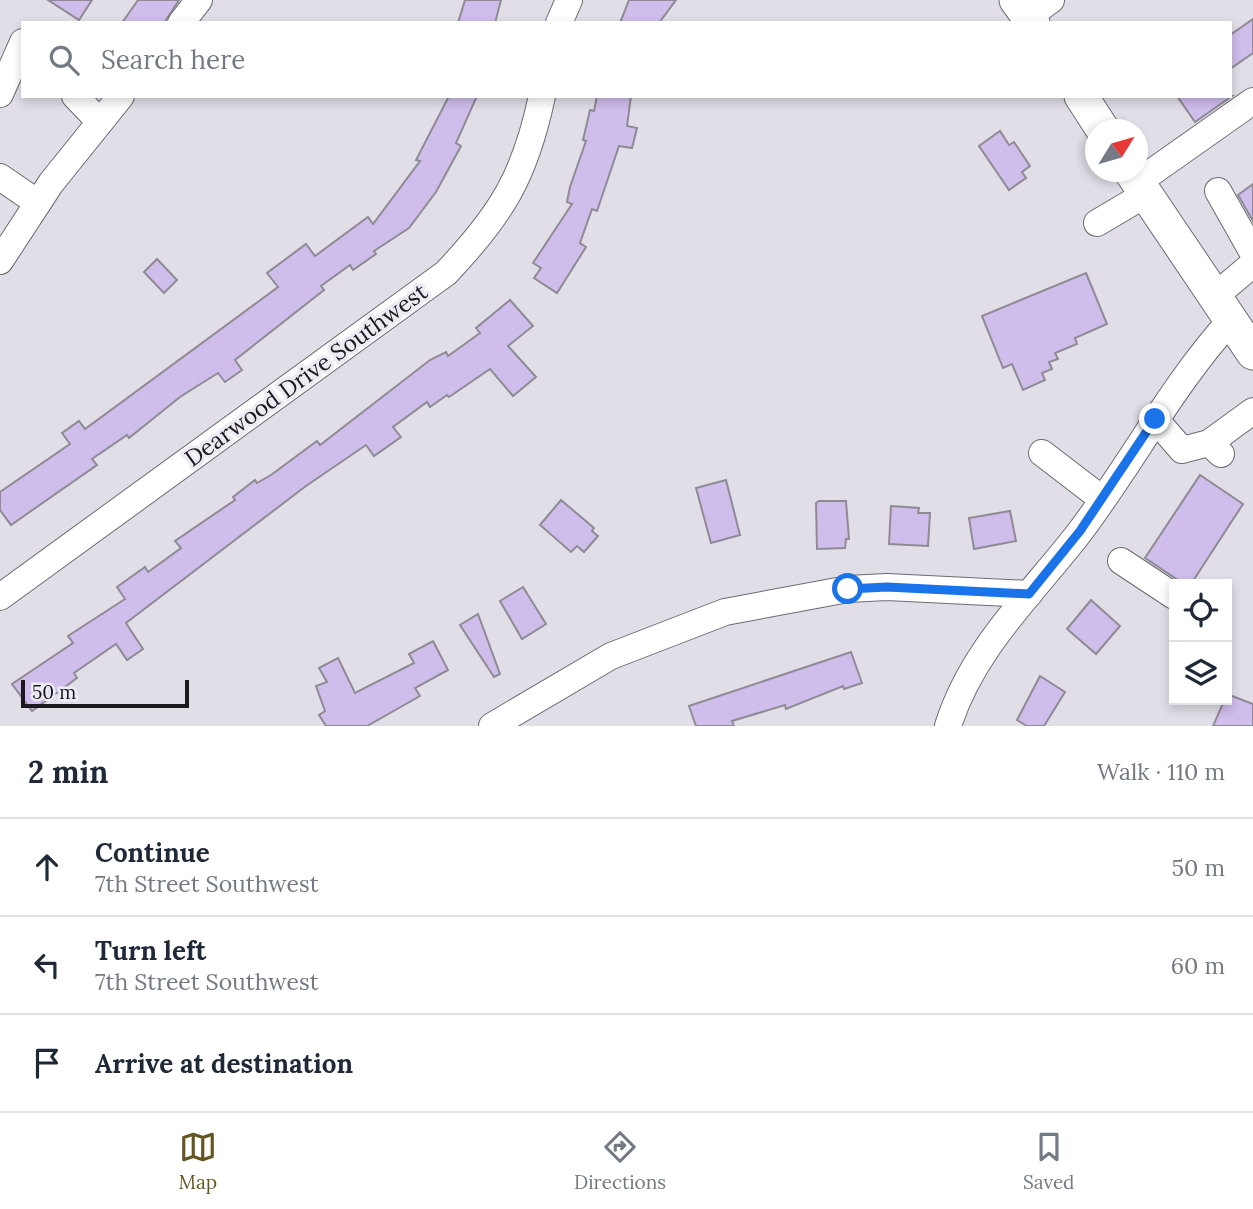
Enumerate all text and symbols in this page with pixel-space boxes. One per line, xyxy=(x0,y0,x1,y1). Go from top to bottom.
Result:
search box xyxy=(21,21,1232,98)
icon: search xyxy=(45,41,83,79)
text: Search here xyxy=(101,43,245,76)
north arrow xyxy=(1085,119,1148,182)
street label: Dearwood Drive Southwest xyxy=(179,277,433,472)
route end xyxy=(1139,403,1170,434)
route start xyxy=(832,573,863,604)
map controls xyxy=(1169,579,1232,705)
button: locate xyxy=(1169,579,1232,642)
button: layers xyxy=(1169,642,1232,705)
scale bar xyxy=(21,677,189,709)
text: 50 m xyxy=(32,680,76,704)
text: 2 min xyxy=(28,753,108,791)
text: Walk · 110 m xyxy=(1097,757,1225,786)
text: Continue xyxy=(95,836,210,869)
icon: ahead xyxy=(28,848,66,886)
text: 50 m xyxy=(1172,853,1225,882)
text: 7th Street Southwest xyxy=(95,869,319,898)
text: Turn left xyxy=(95,934,206,967)
icon: left xyxy=(28,946,66,984)
text: 60 m xyxy=(1171,951,1225,980)
text: 7th Street Southwest xyxy=(95,967,319,996)
icon: arrive xyxy=(28,1044,66,1082)
text: Arrive at destination xyxy=(95,1047,353,1080)
tab: Map xyxy=(179,1128,217,1194)
tab: Directions xyxy=(574,1128,666,1194)
tab: Saved xyxy=(1023,1128,1074,1194)

